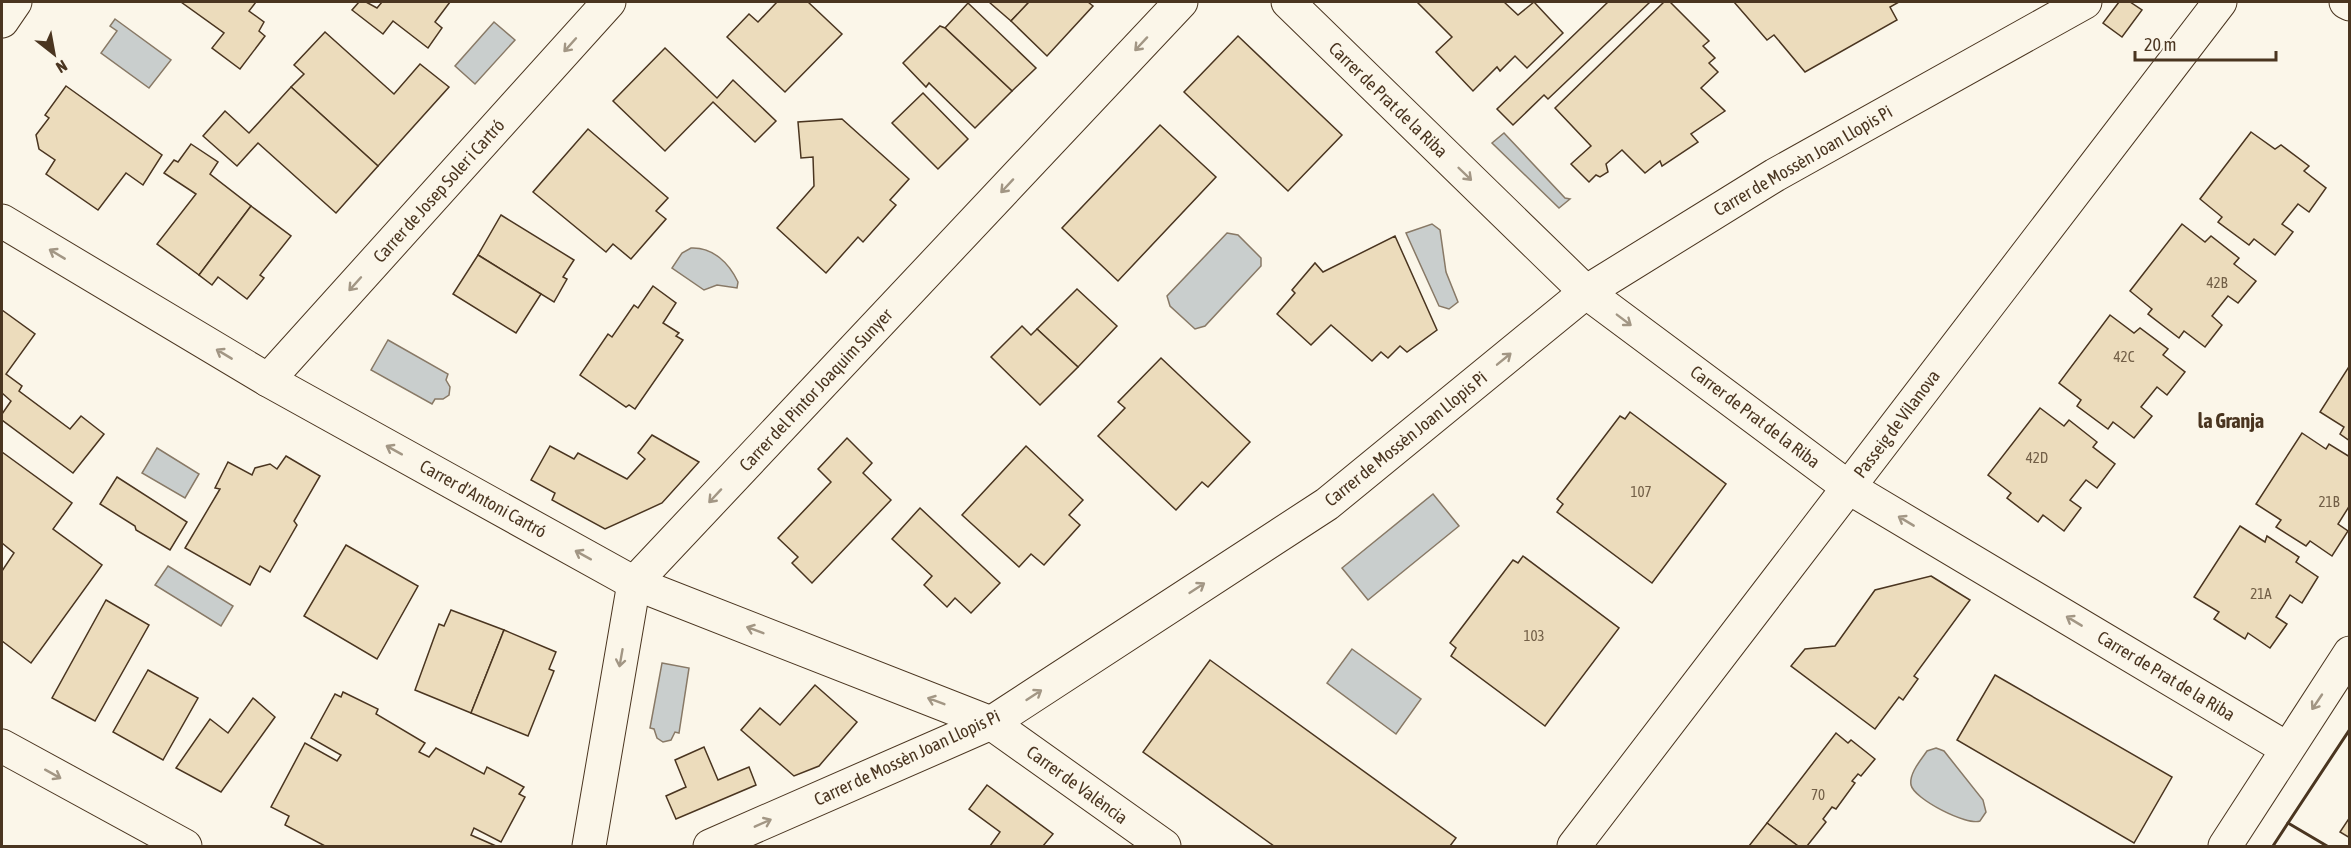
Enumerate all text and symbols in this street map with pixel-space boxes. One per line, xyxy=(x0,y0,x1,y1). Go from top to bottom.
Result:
north arrow xyxy=(24,24,84,84)
scale bar xyxy=(2135,24,2276,62)
text: 20 m xyxy=(2144,34,2176,55)
one-way arrow xyxy=(1134,36,1148,51)
one-way arrow xyxy=(563,37,577,52)
street label: Carrer de Prat de la Riba xyxy=(1325,38,1452,162)
text: N xyxy=(53,57,70,77)
street label: Carrer de Mossèn Joan Llopis Pi xyxy=(1710,101,1896,220)
street label: Carrer de Josep Soler i Cartró xyxy=(369,115,509,267)
one-way arrow xyxy=(1458,167,1473,181)
one-way arrow xyxy=(1000,178,1014,193)
one-way arrow xyxy=(49,248,66,260)
house number: 42B xyxy=(2206,274,2228,291)
one-way arrow xyxy=(348,276,362,291)
street label: Carrer del Pintor Joaquim Sunyer xyxy=(735,304,897,475)
one-way arrow xyxy=(1616,313,1632,326)
one-way arrow xyxy=(216,347,233,359)
house number: 42C xyxy=(2114,348,2135,365)
one-way arrow xyxy=(1496,352,1512,365)
street label: Carrer de Prat de la Riba xyxy=(1686,361,1824,472)
street label: Passeig de Vilanova xyxy=(1849,365,1944,482)
street label: Carrer de Mossèn Joan Llopis Pi xyxy=(1320,367,1491,511)
district label: la Granja xyxy=(2198,409,2264,432)
one-way arrow xyxy=(386,444,403,456)
house number: 42D xyxy=(2026,449,2048,466)
street label: Carrer d'Antoni Cartró xyxy=(416,455,550,542)
house number: 107 xyxy=(1630,483,1652,500)
one-way arrow xyxy=(708,489,723,504)
house number: 21B xyxy=(2318,493,2340,510)
one-way arrow xyxy=(1898,515,1915,527)
one-way arrow xyxy=(575,548,592,560)
one-way arrow xyxy=(1188,582,1205,594)
house number: 21A xyxy=(2250,585,2272,602)
one-way arrow xyxy=(2066,615,2083,627)
one-way arrow xyxy=(746,624,764,635)
street label: Carrer de Prat de la Riba xyxy=(2094,626,2239,725)
house number: 103 xyxy=(1523,627,1545,644)
one-way arrow xyxy=(615,648,626,667)
one-way arrow xyxy=(1025,688,1042,701)
one-way arrow xyxy=(2311,693,2323,710)
one-way arrow xyxy=(927,695,946,706)
street label: Carrer de Mossèn Joan Llopis Pi xyxy=(810,705,1003,810)
street label: Carrer de València xyxy=(1023,741,1132,828)
one-way arrow xyxy=(44,768,61,780)
house number: 70 xyxy=(1811,786,1825,803)
one-way arrow xyxy=(753,817,772,828)

